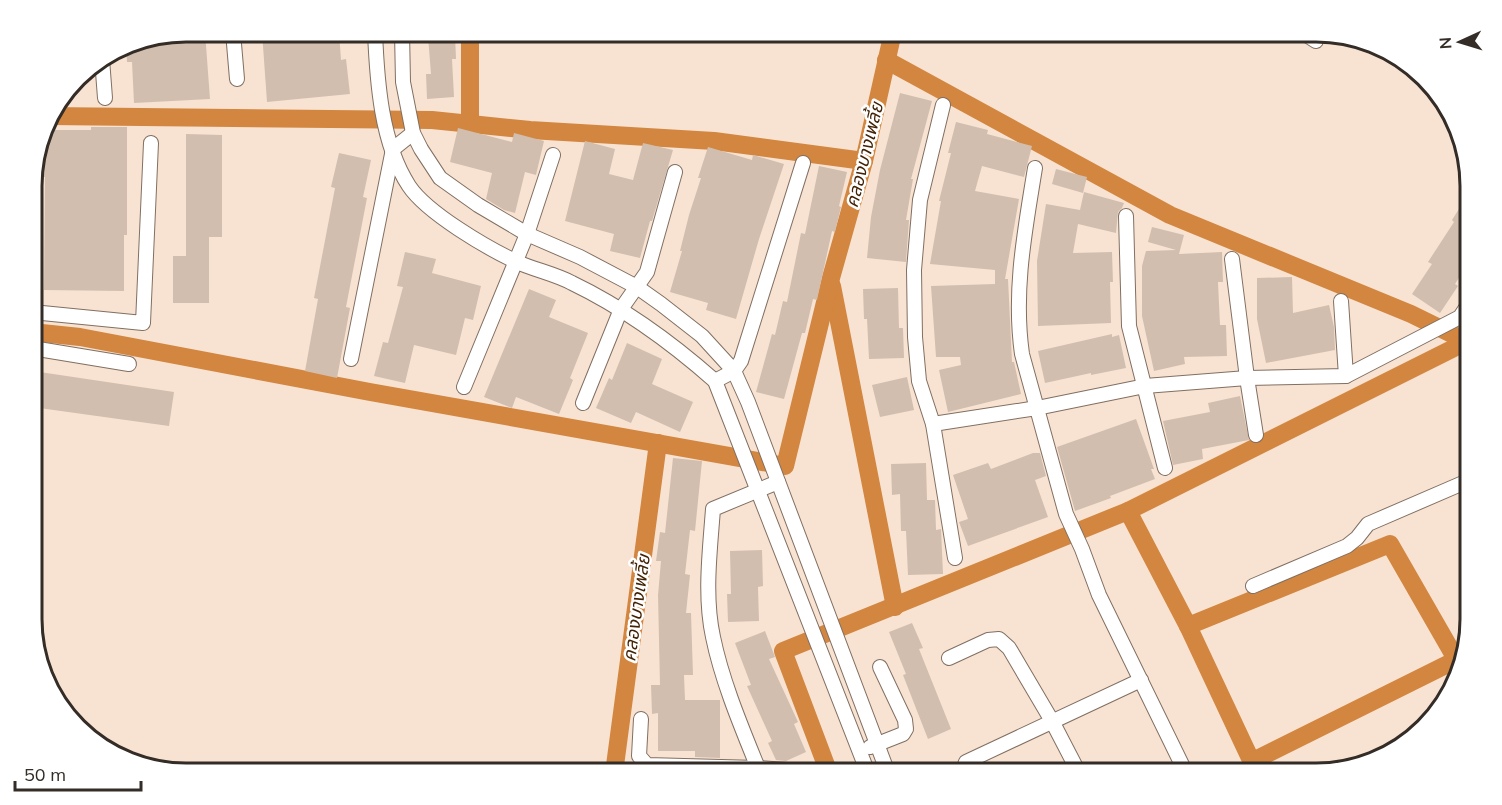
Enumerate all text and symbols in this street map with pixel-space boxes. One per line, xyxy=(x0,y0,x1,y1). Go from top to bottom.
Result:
north arrow xyxy=(1430,12,1490,72)
text: N xyxy=(1435,36,1455,50)
water label: คลองบางเพลี้ย xyxy=(839,98,888,210)
water label: คลองบางเพลี้ย xyxy=(616,552,655,663)
scale bar xyxy=(15,754,141,792)
text: 50 m xyxy=(24,763,66,786)

